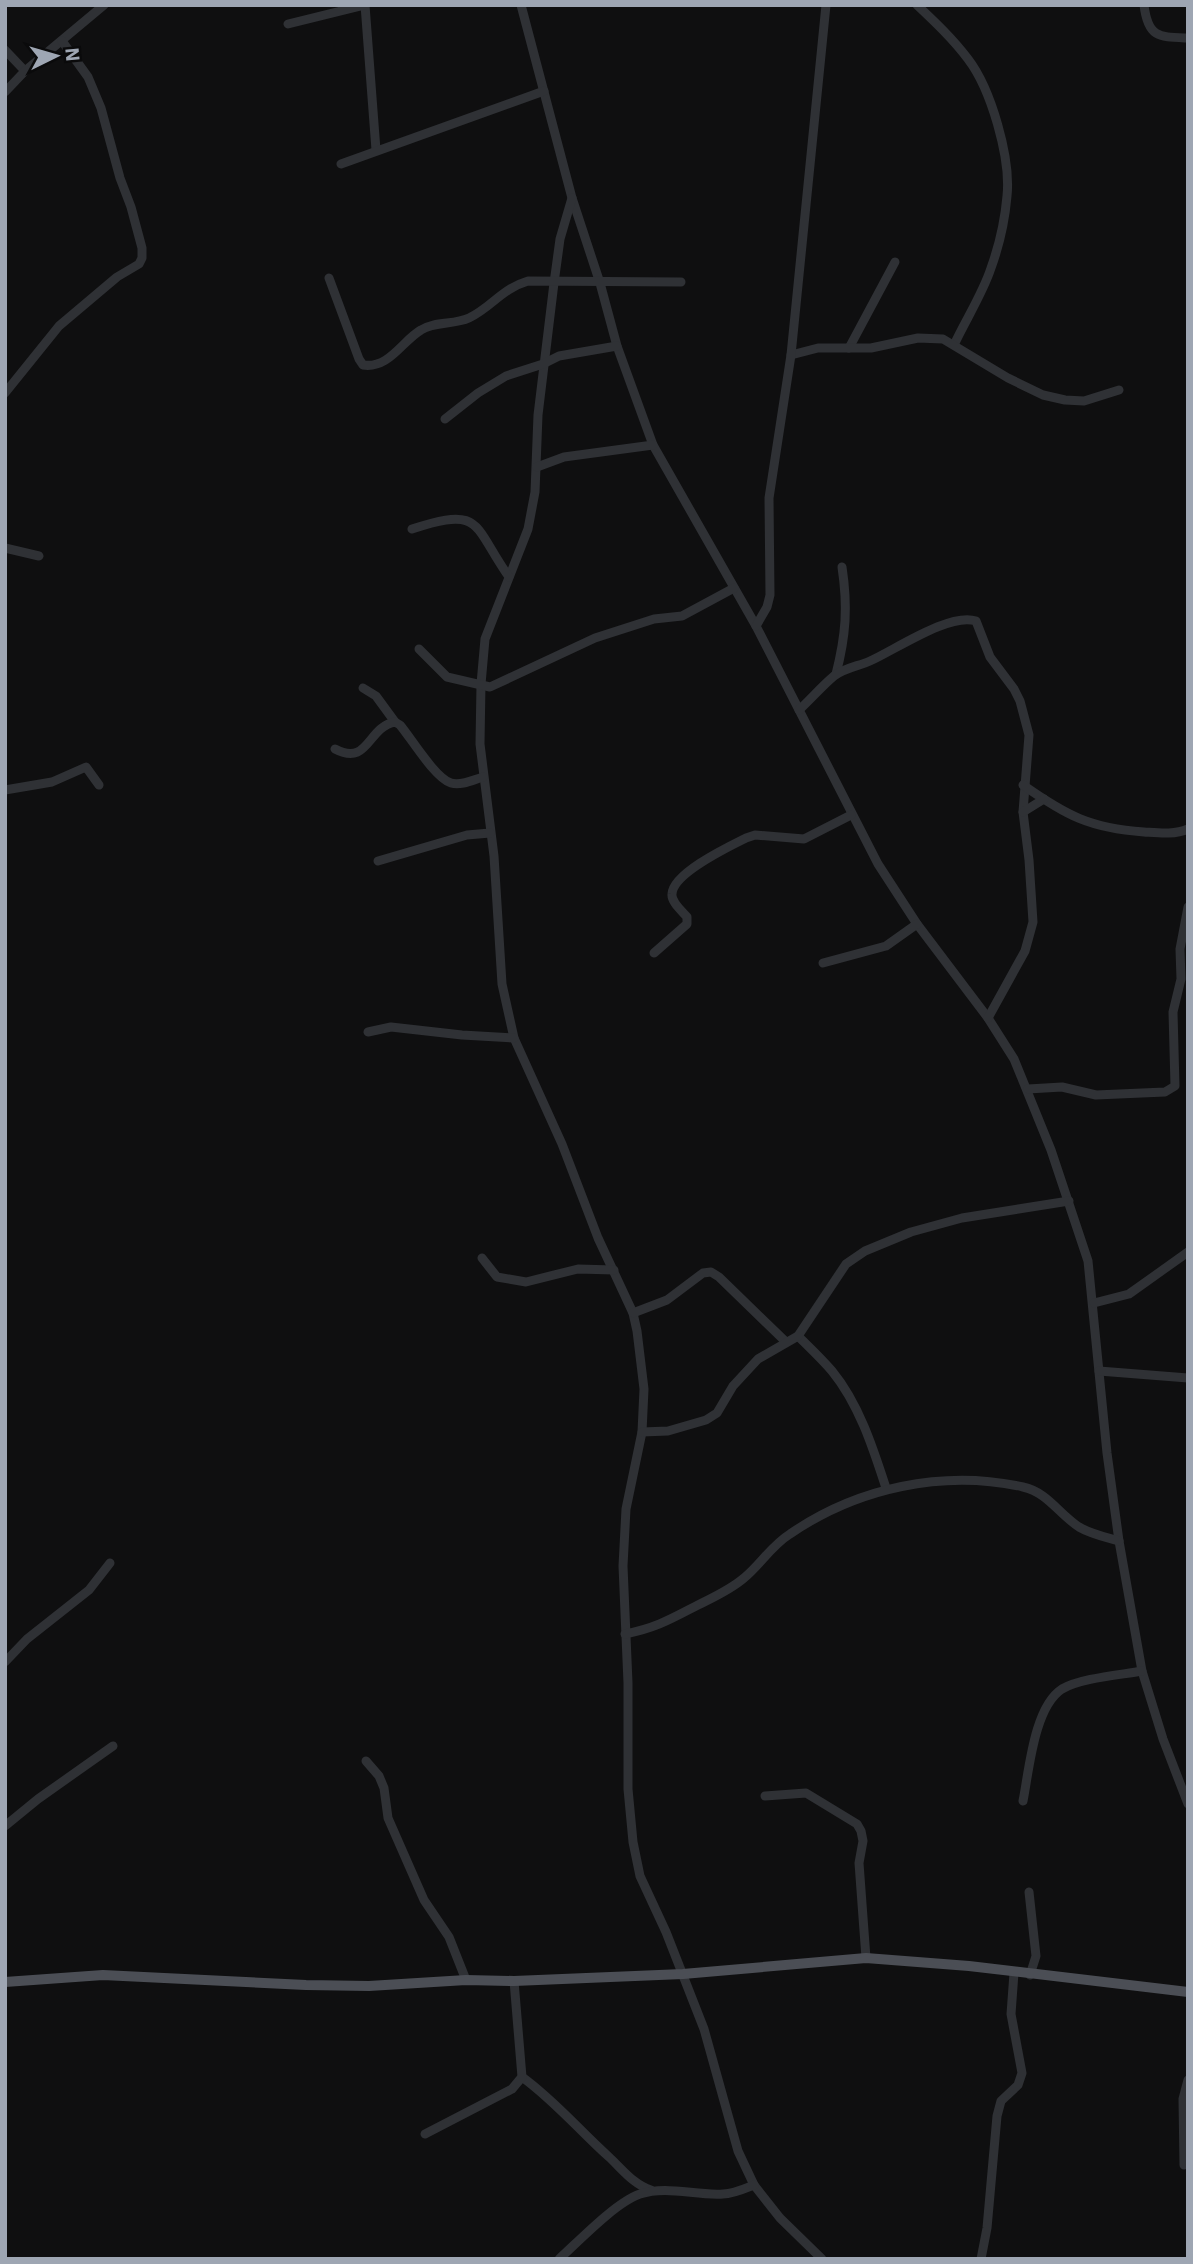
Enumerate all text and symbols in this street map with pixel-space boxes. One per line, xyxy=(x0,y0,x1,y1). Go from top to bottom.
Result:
north arrow xyxy=(21,21,91,91)
text: N xyxy=(60,47,85,62)

